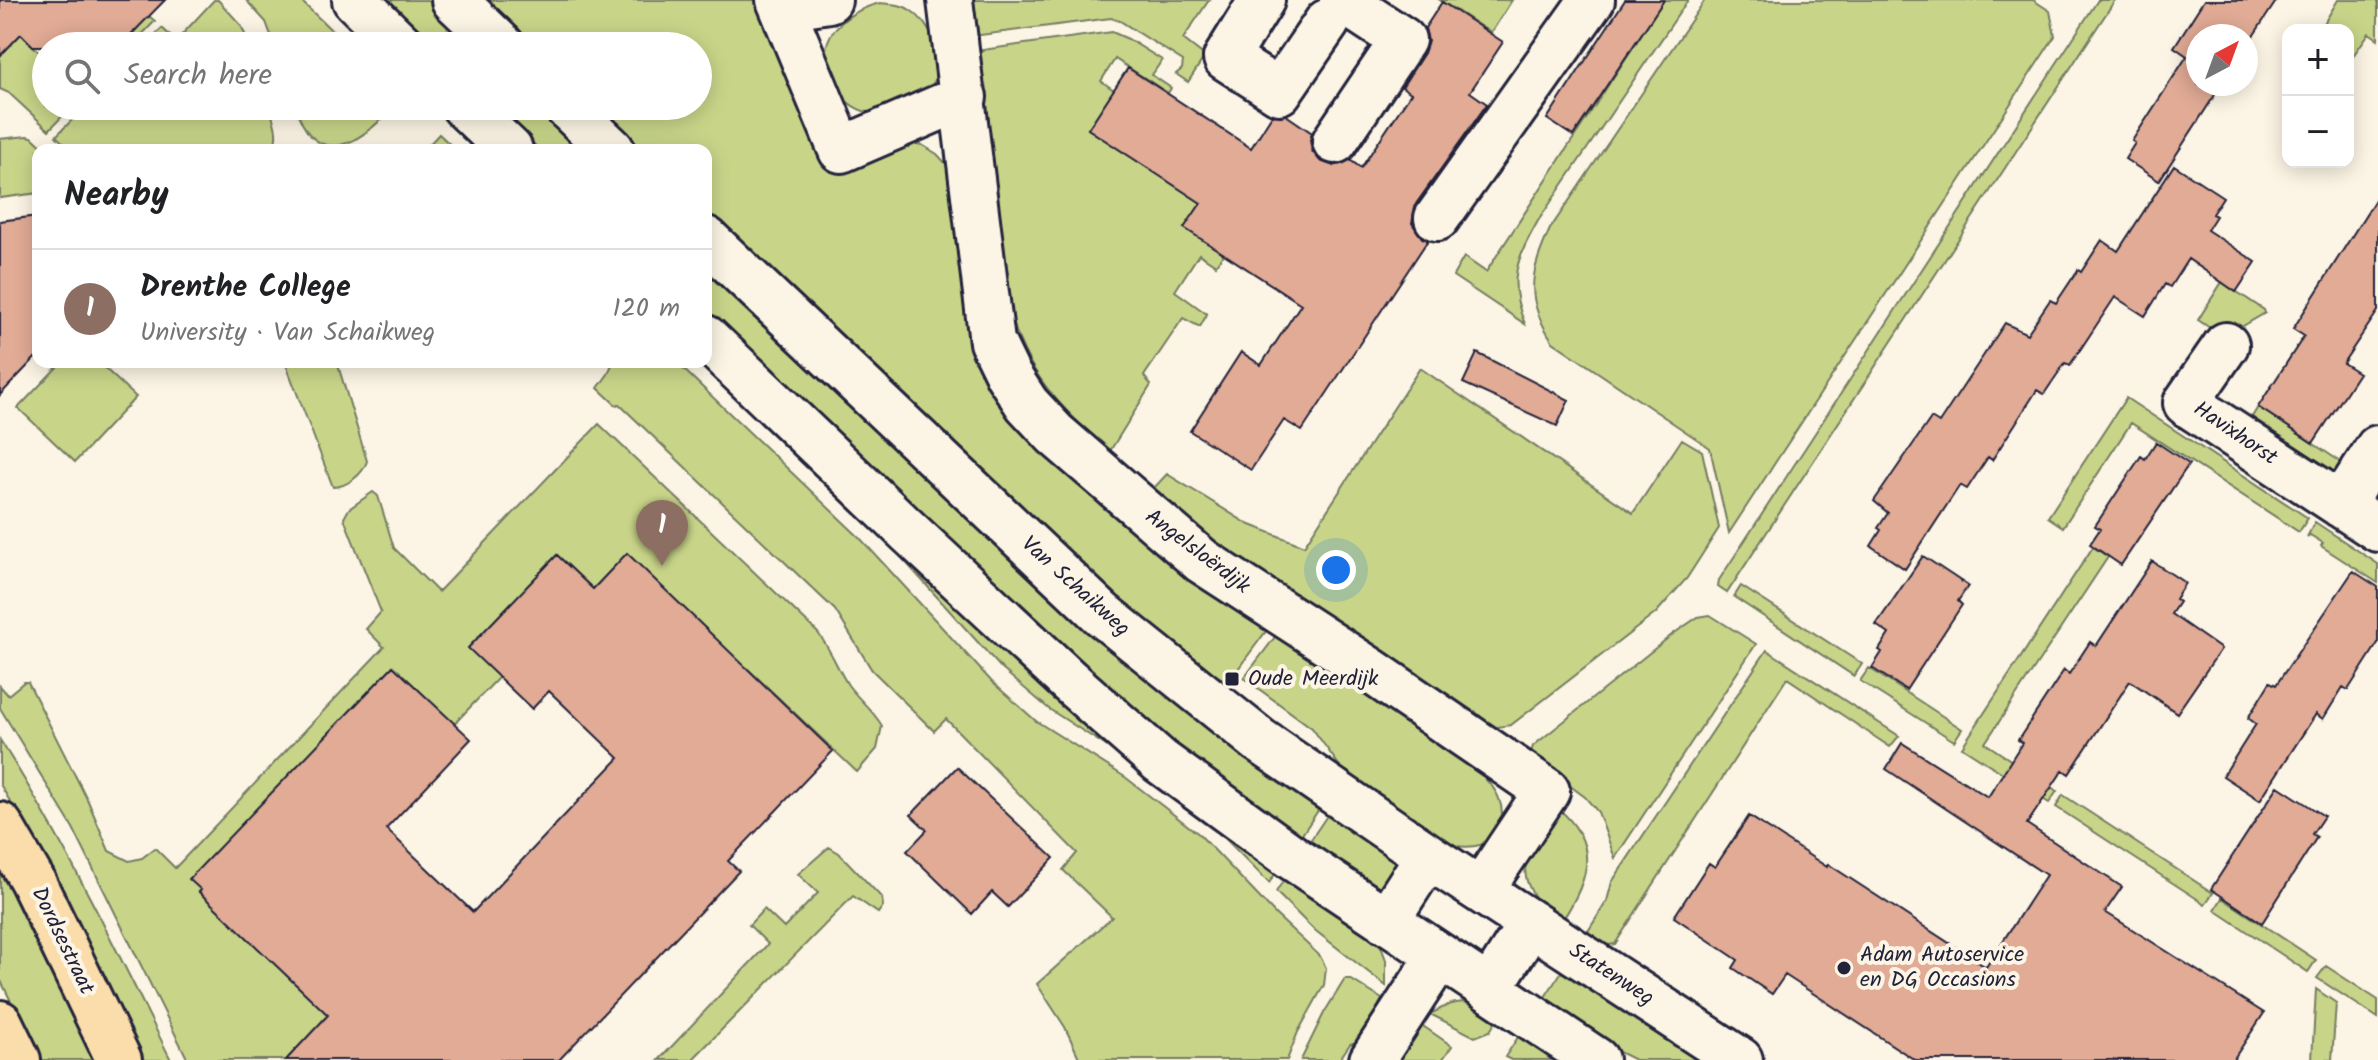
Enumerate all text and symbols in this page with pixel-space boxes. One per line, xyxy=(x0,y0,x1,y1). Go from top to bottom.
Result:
north arrow xyxy=(2186,24,2258,96)
map controls xyxy=(2282,24,2354,168)
button: + xyxy=(2282,24,2354,96)
search box xyxy=(32,32,712,120)
text: Search here xyxy=(124,52,272,100)
icon: search xyxy=(60,54,104,98)
button: − xyxy=(2282,96,2354,168)
text: Nearby xyxy=(64,169,169,223)
text: Drenthe College xyxy=(140,264,351,312)
text: 1 xyxy=(86,288,94,330)
text: 120 m xyxy=(613,288,680,330)
text: University · Van Schaikweg xyxy=(140,312,435,354)
street label: Havixhorst xyxy=(2185,393,2285,476)
pin: 1 xyxy=(636,500,688,566)
street label: Angelsloërdijk xyxy=(1137,501,1258,604)
street label: Van Schaikweg xyxy=(1012,528,1138,646)
your location xyxy=(1316,550,1356,590)
place label: Oude Meerdijk xyxy=(1248,662,1379,697)
marker: Oude Meerdijk xyxy=(1223,670,1241,688)
street label: Dordsestraat xyxy=(21,881,103,1001)
street label: Statenweg xyxy=(1561,934,1661,1016)
place label: Adam Autoservice en DG Occasions xyxy=(1860,938,2024,998)
marker: Adam Autoservice en DG Occasions xyxy=(1835,959,1853,977)

